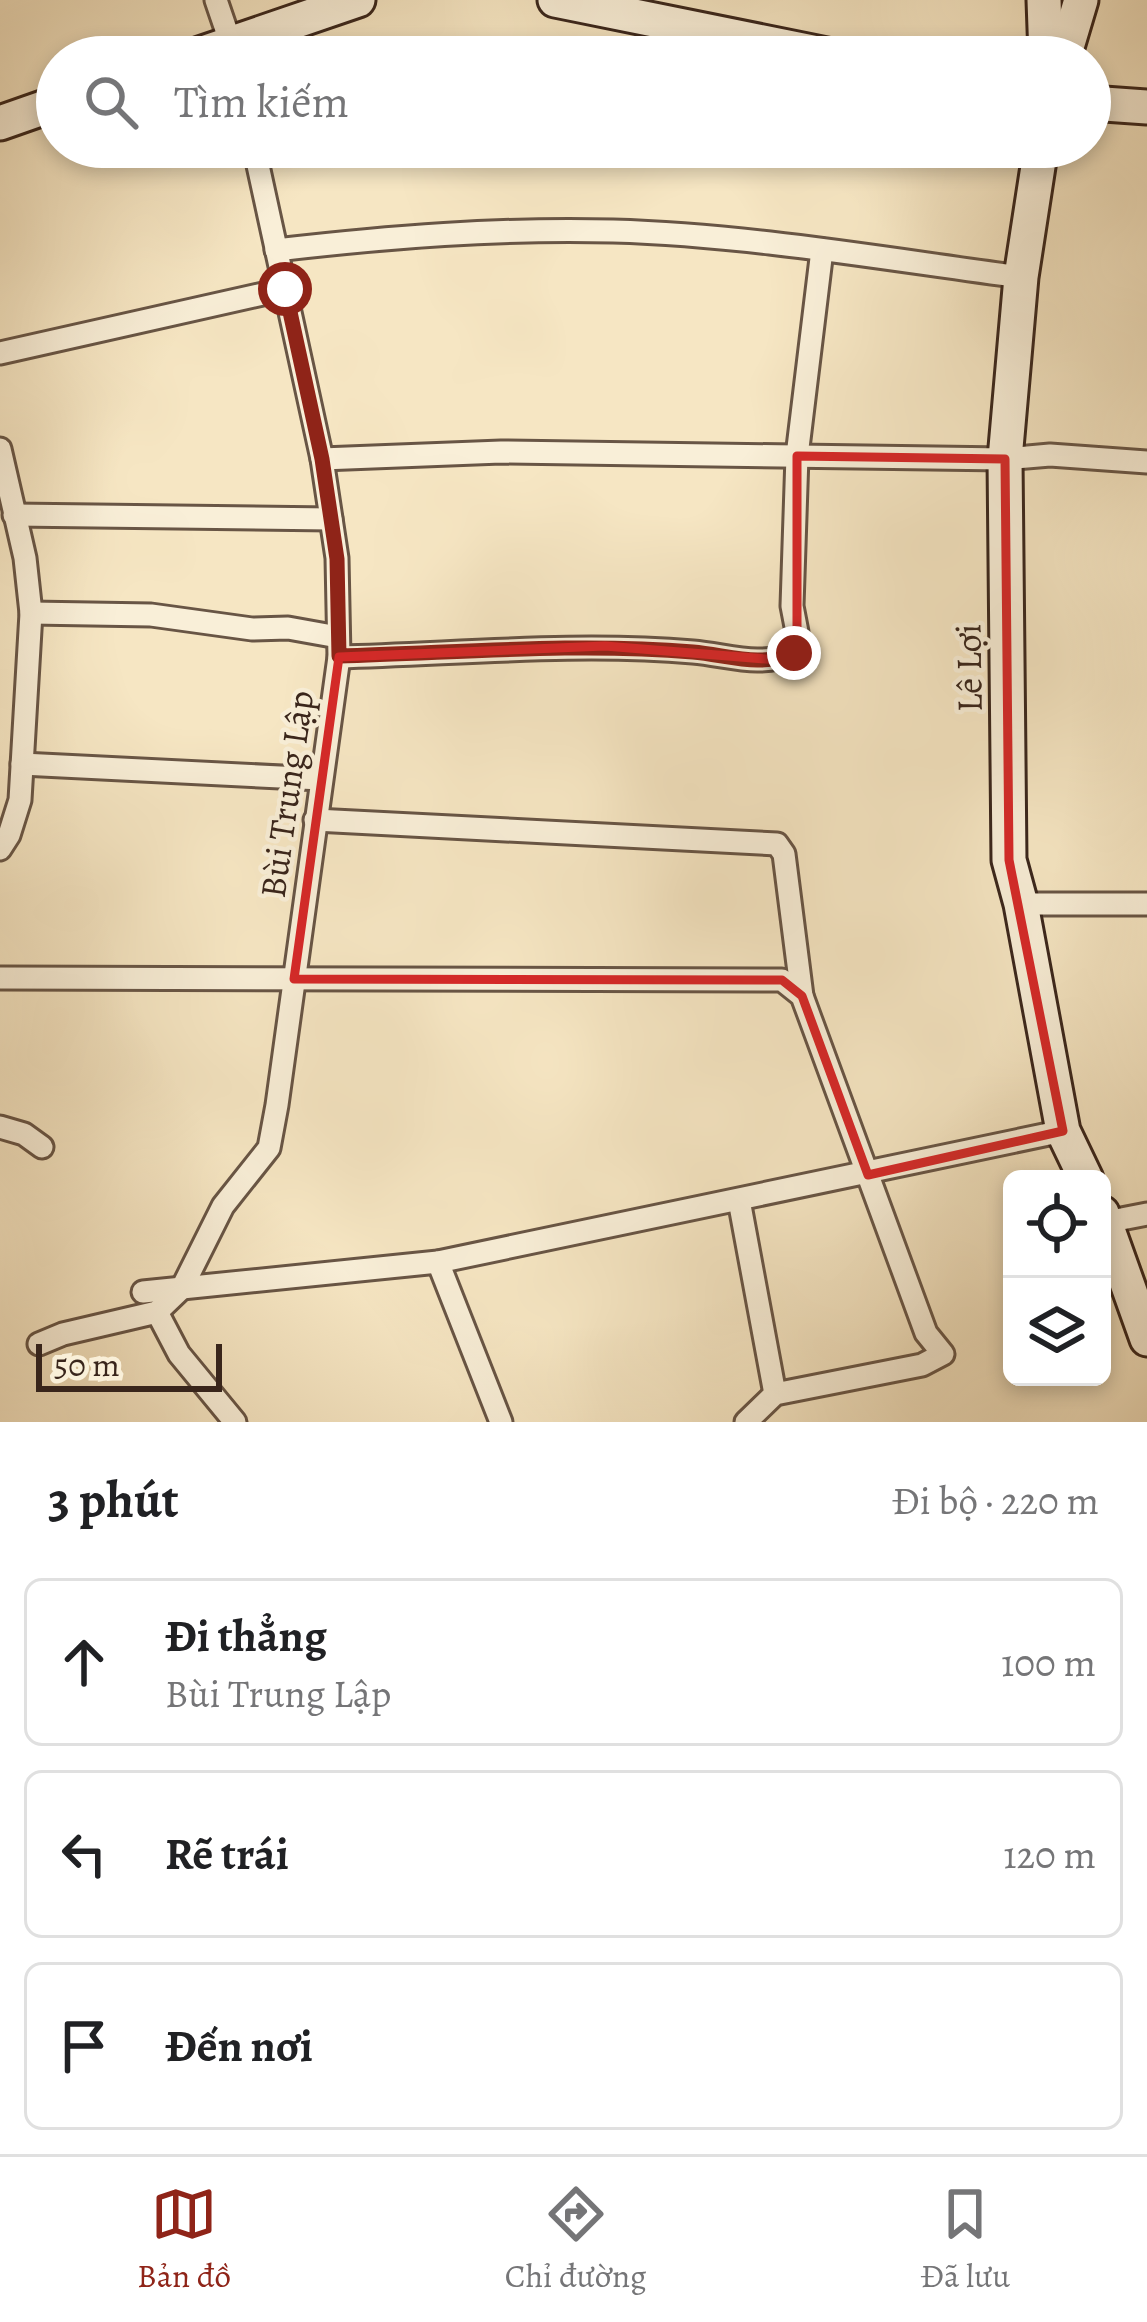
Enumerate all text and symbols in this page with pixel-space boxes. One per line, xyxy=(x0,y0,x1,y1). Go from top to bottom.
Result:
search box xyxy=(36,36,1111,168)
icon: search xyxy=(78,69,144,135)
text: Tìm kiếm xyxy=(174,71,349,133)
route start xyxy=(258,262,312,316)
street label: Lê Lợi xyxy=(943,623,994,713)
route end xyxy=(767,626,821,680)
street label: Bùi Trung Lập xyxy=(248,687,325,901)
map controls xyxy=(1003,1170,1111,1386)
button: locate xyxy=(1003,1170,1111,1278)
button: layers xyxy=(1003,1278,1111,1386)
scale bar xyxy=(36,1338,222,1391)
text: 50 m xyxy=(54,1342,120,1387)
text: 3 phút xyxy=(48,1465,179,1535)
text: Đi bộ · 220 m xyxy=(892,1474,1099,1527)
text: Đi thẳng xyxy=(165,1605,327,1667)
icon: ahead xyxy=(51,1629,117,1695)
text: 100 m xyxy=(1001,1636,1096,1689)
text: Bùi Trung Lập xyxy=(165,1667,391,1720)
icon: left xyxy=(51,1821,117,1887)
text: Rẽ trái xyxy=(165,1823,289,1885)
text: 120 m xyxy=(1003,1828,1096,1881)
icon: arrive xyxy=(51,2013,117,2079)
text: Đến nơi xyxy=(165,2015,313,2077)
tab: Bản đồ xyxy=(137,2181,231,2298)
tab: Chỉ đường xyxy=(505,2181,647,2298)
tab: Đã lưu xyxy=(920,2181,1010,2298)

